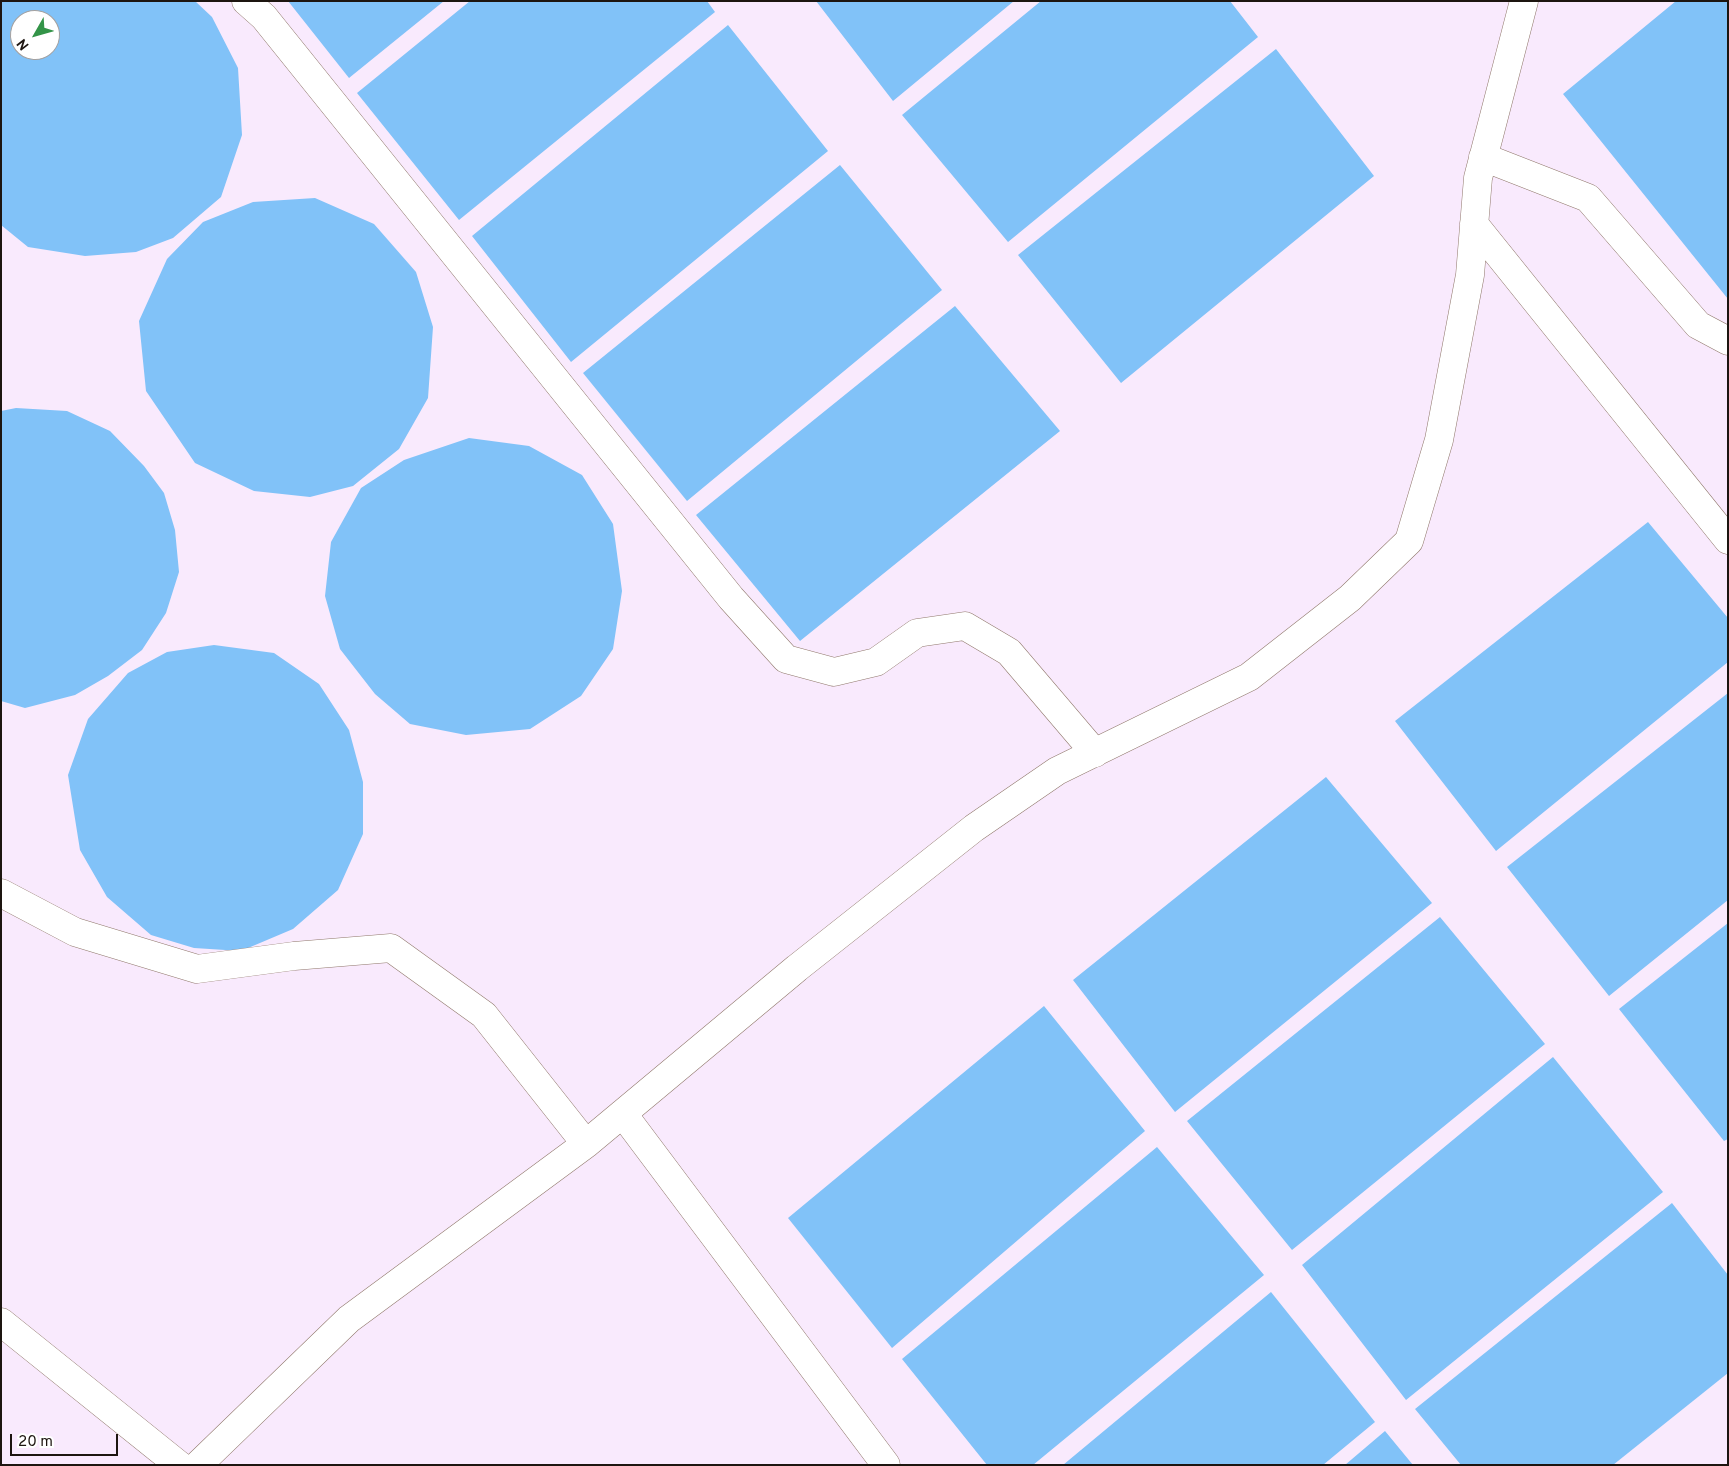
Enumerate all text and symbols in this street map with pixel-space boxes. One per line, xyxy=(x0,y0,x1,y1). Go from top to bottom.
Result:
north arrow xyxy=(10,10,60,60)
text: N xyxy=(14,35,33,53)
scale bar xyxy=(12,1424,120,1456)
text: 20 m xyxy=(18,1433,53,1452)

